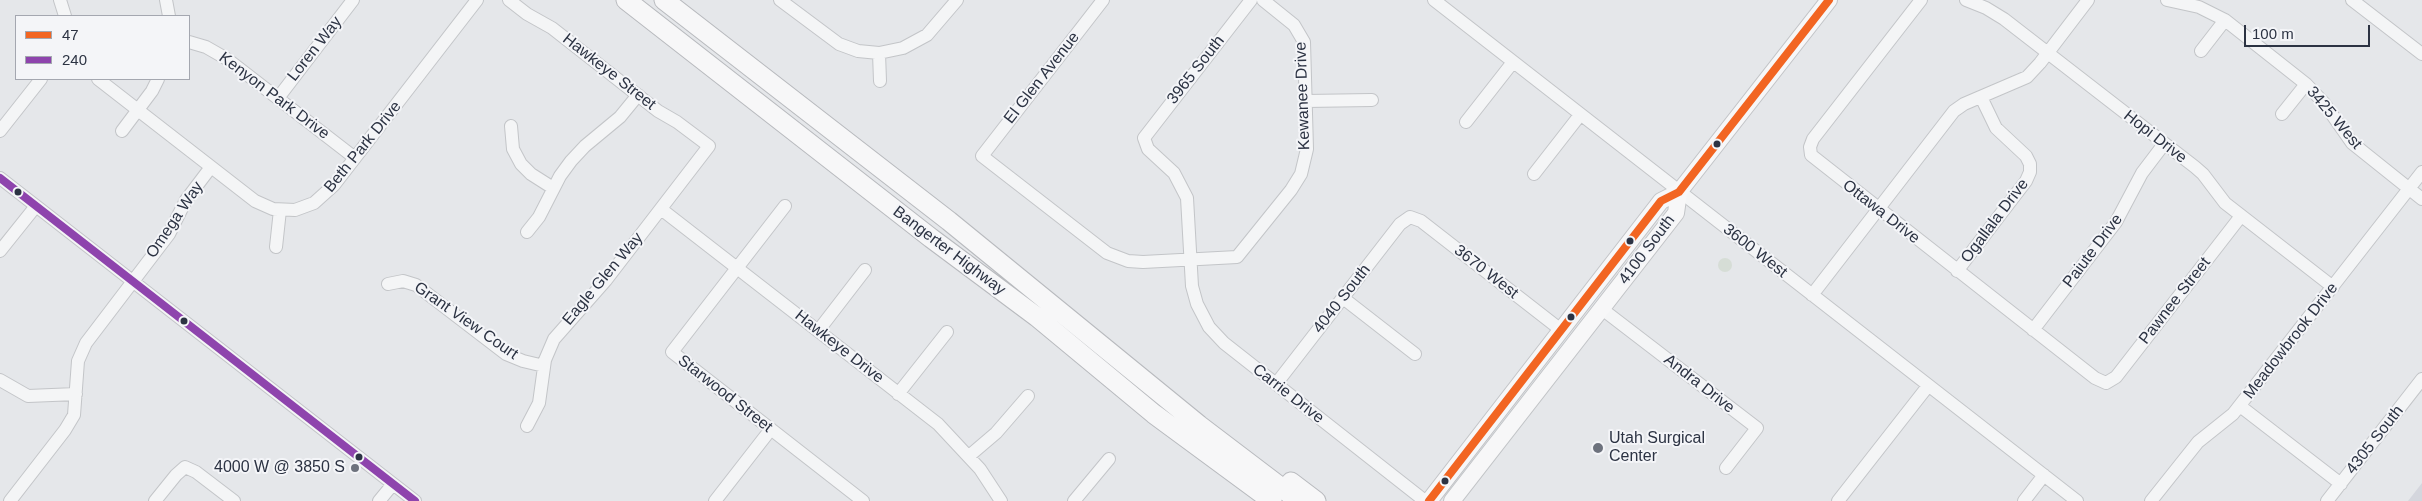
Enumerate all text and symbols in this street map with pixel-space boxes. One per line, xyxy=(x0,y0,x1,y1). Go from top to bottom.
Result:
street label: Loren Way xyxy=(284,13,346,85)
legend xyxy=(15,15,190,80)
scale bar xyxy=(2247,15,2373,47)
text: 100 m xyxy=(2252,25,2294,42)
text: 47 xyxy=(62,26,79,43)
street label: El Glen Avenue xyxy=(1000,28,1084,128)
street label: Hawkeye Street xyxy=(559,30,659,114)
street label: 3965 South xyxy=(1163,32,1229,108)
street label: Kewanee Drive xyxy=(1292,41,1314,151)
street label: Kenyon Park Drive xyxy=(215,48,333,144)
text: 240 xyxy=(62,51,87,68)
street label: 3425 West xyxy=(2302,83,2366,153)
street label: Beth Park Drive xyxy=(320,97,406,197)
street label: Hopi Drive xyxy=(2120,106,2190,168)
unlabelled marker xyxy=(1712,139,1722,149)
street label: Ogallala Drive xyxy=(1957,175,2033,267)
street label: Ottawa Drive xyxy=(1839,176,1923,248)
street label: Omega Way xyxy=(142,178,208,262)
unlabelled marker xyxy=(13,187,23,197)
street label: Bangerter Highway xyxy=(889,202,1009,300)
street label: Paiute Drive xyxy=(2059,210,2127,292)
street label: 4100 South xyxy=(1615,212,1679,288)
street label: 3600 West xyxy=(1719,220,1791,282)
street label: Eagle Glen Way xyxy=(559,229,647,329)
unlabelled marker xyxy=(1625,236,1635,246)
street label: 3670 West xyxy=(1450,241,1522,303)
street label: Pawnee Street xyxy=(2135,254,2215,348)
street label: 4040 South xyxy=(1309,261,1375,337)
street label: Grant View Court xyxy=(410,278,522,364)
street label: Meadowbrook Drive xyxy=(2240,279,2342,403)
street label: Hawkeye Drive xyxy=(791,306,887,388)
unlabelled marker xyxy=(1566,312,1576,322)
unlabelled marker xyxy=(179,316,189,326)
street label: Andra Drive xyxy=(1660,350,1738,418)
street label: Starwood Street xyxy=(674,351,776,437)
street label: Carrie Drive xyxy=(1248,360,1328,428)
street label: 4305 South xyxy=(2342,402,2408,478)
place label: Utah Surgical Center xyxy=(1609,429,1705,467)
marker: Utah Surgical Center xyxy=(1591,441,1605,455)
unlabelled marker xyxy=(354,452,364,462)
place label: 4000 W @ 3850 S xyxy=(214,458,345,478)
marker: 4000 W @ 3850 S xyxy=(349,462,361,474)
unlabelled marker xyxy=(1440,476,1450,486)

